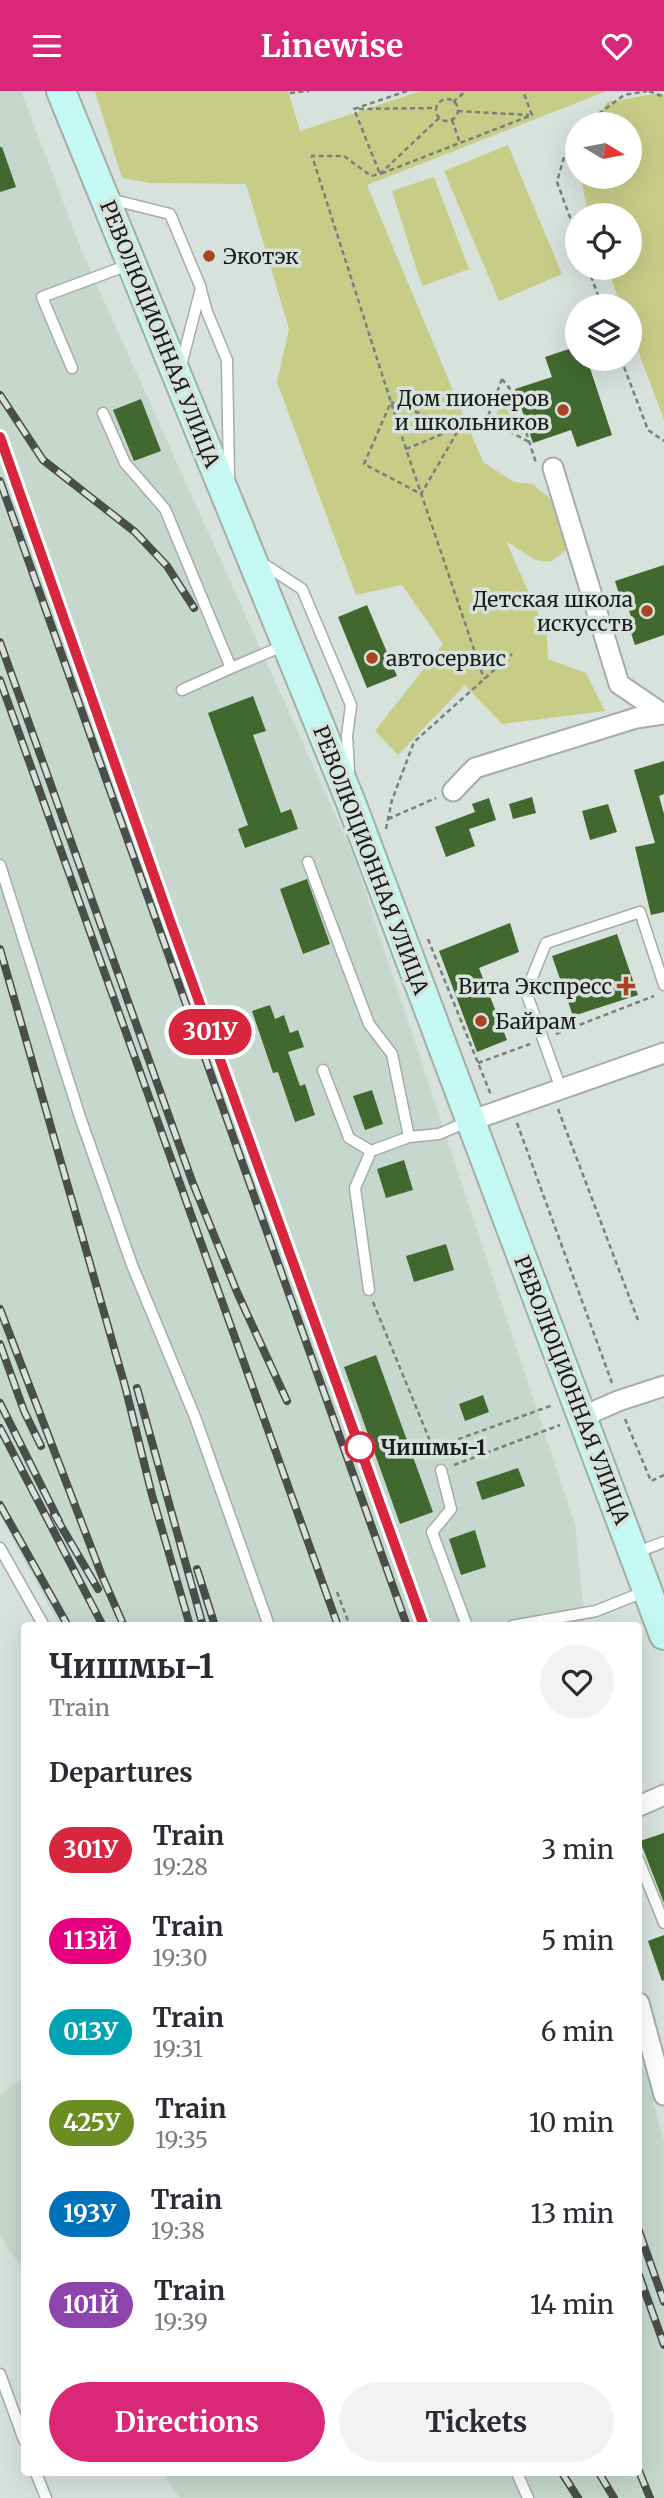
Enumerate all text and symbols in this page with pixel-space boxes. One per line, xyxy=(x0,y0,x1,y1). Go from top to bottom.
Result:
text: Linewise xyxy=(261,26,403,66)
icon: menu xyxy=(28,27,66,65)
icon: heart xyxy=(598,27,636,65)
north arrow xyxy=(565,112,642,189)
map controls xyxy=(565,112,642,371)
street label: РЕВОЛЮЦИОННАЯ УЛИЦА xyxy=(94,196,226,472)
button: locate xyxy=(565,203,642,280)
place label: Экотэк xyxy=(223,243,299,270)
marker: Экотэк xyxy=(201,248,217,264)
button: layers xyxy=(565,294,642,371)
place label: Дом пионеров и школьников xyxy=(394,385,549,436)
marker: Дом пионеров и школьников xyxy=(555,402,571,418)
place label: Детская школа искусств xyxy=(473,586,633,637)
marker: Детская школа искусств xyxy=(639,603,655,619)
place label: автосервис xyxy=(386,645,506,672)
marker: автосервис xyxy=(364,650,380,666)
street label: РЕВОЛЮЦИОННАЯ УЛИЦА xyxy=(307,722,435,998)
place label: Вита Экспресс xyxy=(458,973,612,1000)
marker: Вита Экспресс xyxy=(618,978,634,994)
place label: Байрам xyxy=(495,1008,577,1035)
line badge: 301У xyxy=(161,1009,259,1055)
marker: Байрам xyxy=(473,1013,489,1029)
text: 301У xyxy=(183,1016,237,1047)
street label: РЕВОЛЮЦИОННАЯ УЛИЦА xyxy=(508,1252,636,1528)
marker: Чишмы-1 xyxy=(345,1432,375,1462)
place label: Чишмы-1 xyxy=(381,1434,486,1461)
button: heart xyxy=(540,1645,614,1719)
text: Чишмы-1 xyxy=(49,1646,214,1687)
text: Train xyxy=(49,1693,110,1722)
text: Departures xyxy=(49,1756,193,1789)
text: Train xyxy=(153,1819,224,1852)
text: 3 min xyxy=(542,1833,614,1866)
text: 301У xyxy=(63,1834,118,1865)
text: 19:28 xyxy=(153,1852,208,1881)
text: Train xyxy=(152,1910,223,1943)
text: 5 min xyxy=(541,1924,614,1957)
text: 113Й xyxy=(63,1925,117,1956)
text: 19:30 xyxy=(152,1943,208,1972)
text: Train xyxy=(153,2001,224,2034)
text: 6 min xyxy=(541,2015,614,2048)
text: 013У xyxy=(63,2016,118,2047)
text: 19:31 xyxy=(153,2034,203,2063)
text: Train xyxy=(155,2092,226,2125)
text: 10 min xyxy=(529,2106,614,2139)
text: 425У xyxy=(63,2107,120,2138)
text: 19:35 xyxy=(155,2125,208,2154)
text: Train xyxy=(151,2183,222,2216)
text: 13 min xyxy=(530,2197,614,2230)
text: 193У xyxy=(63,2198,116,2229)
text: 19:38 xyxy=(151,2216,205,2245)
text: Train xyxy=(154,2274,225,2307)
text: 14 min xyxy=(530,2288,614,2321)
text: 101Й xyxy=(63,2289,119,2320)
text: 19:39 xyxy=(154,2307,208,2336)
button: Directions xyxy=(49,2382,325,2462)
button: Tickets xyxy=(339,2382,614,2462)

